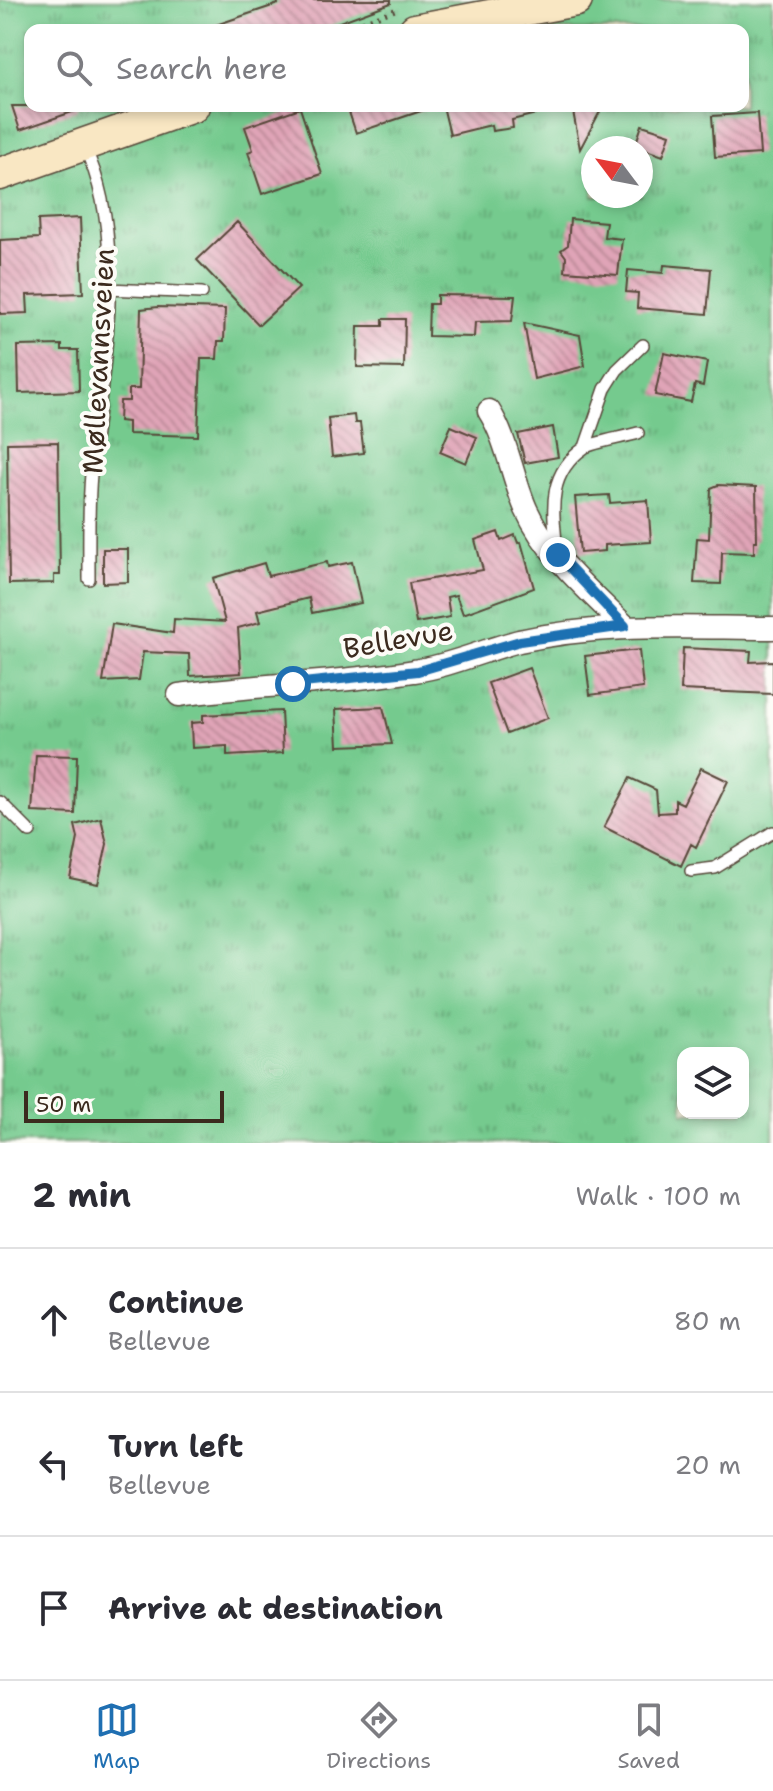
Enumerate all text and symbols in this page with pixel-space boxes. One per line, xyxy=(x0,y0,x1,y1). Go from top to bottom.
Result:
search box xyxy=(24,24,749,112)
icon: search xyxy=(52,46,96,90)
text: Search here xyxy=(116,48,287,89)
north arrow xyxy=(581,136,653,208)
street label: Møllevannsveien xyxy=(73,247,123,475)
route end xyxy=(540,537,576,573)
street label: Bellevue xyxy=(340,611,456,667)
route start xyxy=(275,666,311,702)
map controls xyxy=(677,1047,749,1119)
button: layers xyxy=(677,1047,749,1119)
scale bar xyxy=(24,1087,224,1123)
text: 50 m xyxy=(36,1090,91,1119)
text: 2 min xyxy=(32,1172,131,1218)
text: Walk · 100 m xyxy=(575,1178,741,1213)
text: Continue xyxy=(108,1282,244,1323)
icon: ahead xyxy=(32,1298,76,1342)
text: 80 m xyxy=(674,1303,741,1338)
text: Bellevue xyxy=(108,1323,211,1358)
text: Turn left xyxy=(108,1426,243,1467)
icon: left xyxy=(32,1442,76,1486)
text: 20 m xyxy=(674,1447,741,1482)
text: Bellevue xyxy=(108,1467,211,1502)
icon: arrive xyxy=(32,1586,76,1630)
text: Arrive at destination xyxy=(108,1588,443,1629)
tab: Map xyxy=(93,1698,140,1775)
tab: Directions xyxy=(326,1698,431,1775)
tab: Saved xyxy=(617,1698,680,1775)

